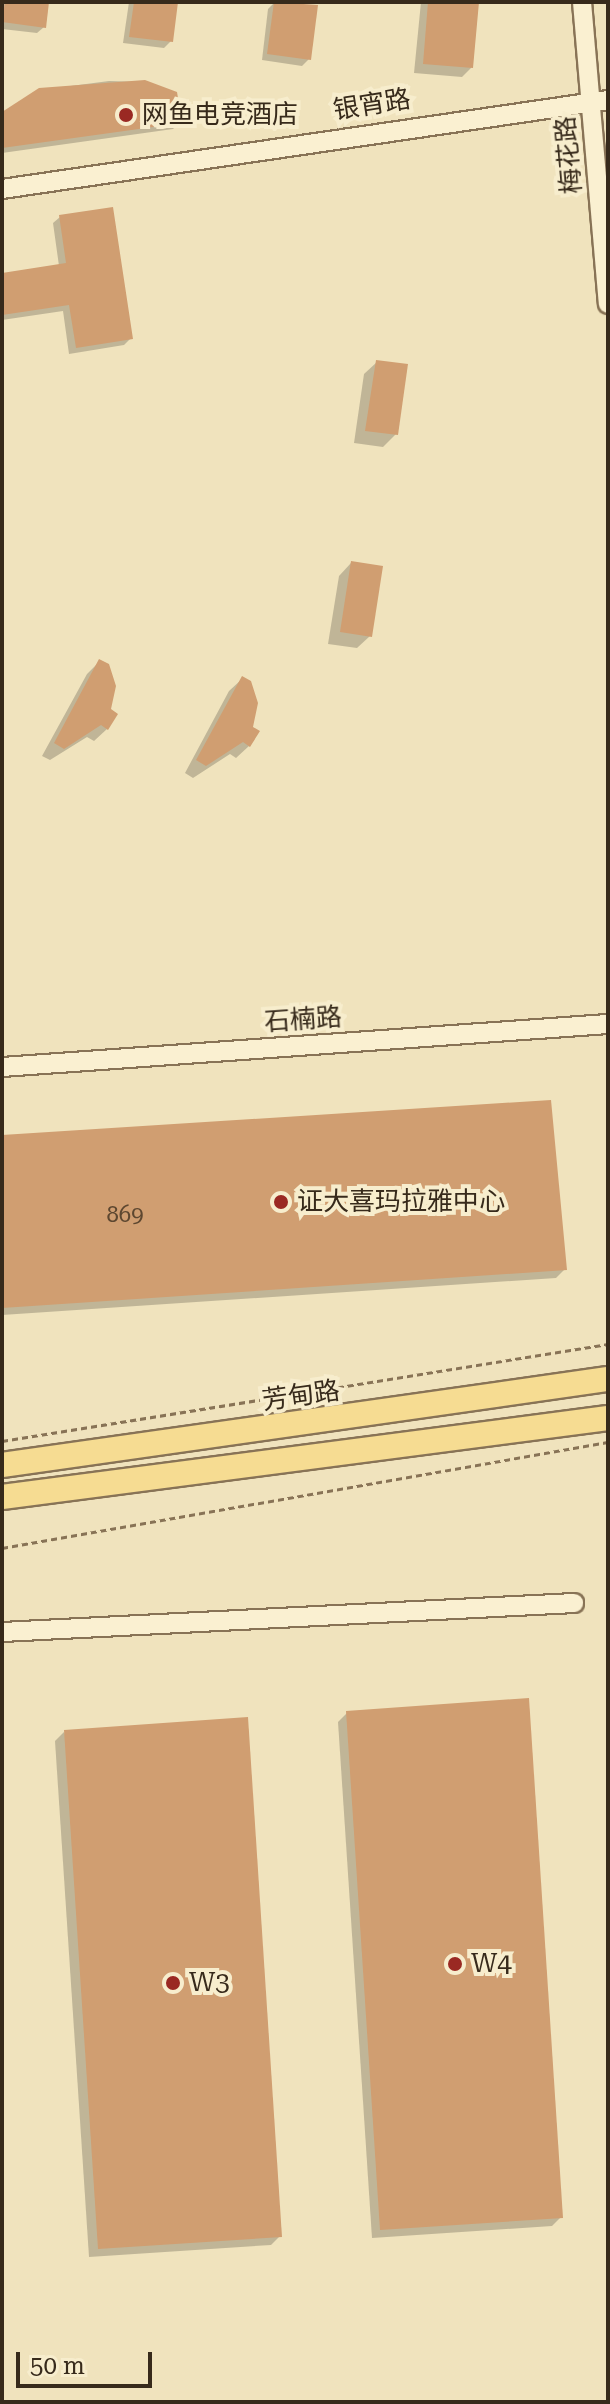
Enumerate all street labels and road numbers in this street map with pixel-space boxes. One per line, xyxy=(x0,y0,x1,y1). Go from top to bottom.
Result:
street label: 银宵路 xyxy=(331,83,413,127)
street label: 梅花路 xyxy=(550,115,588,195)
street label: 石楠路 xyxy=(263,1002,343,1038)
street label: 芳甸路 xyxy=(260,1375,342,1417)

